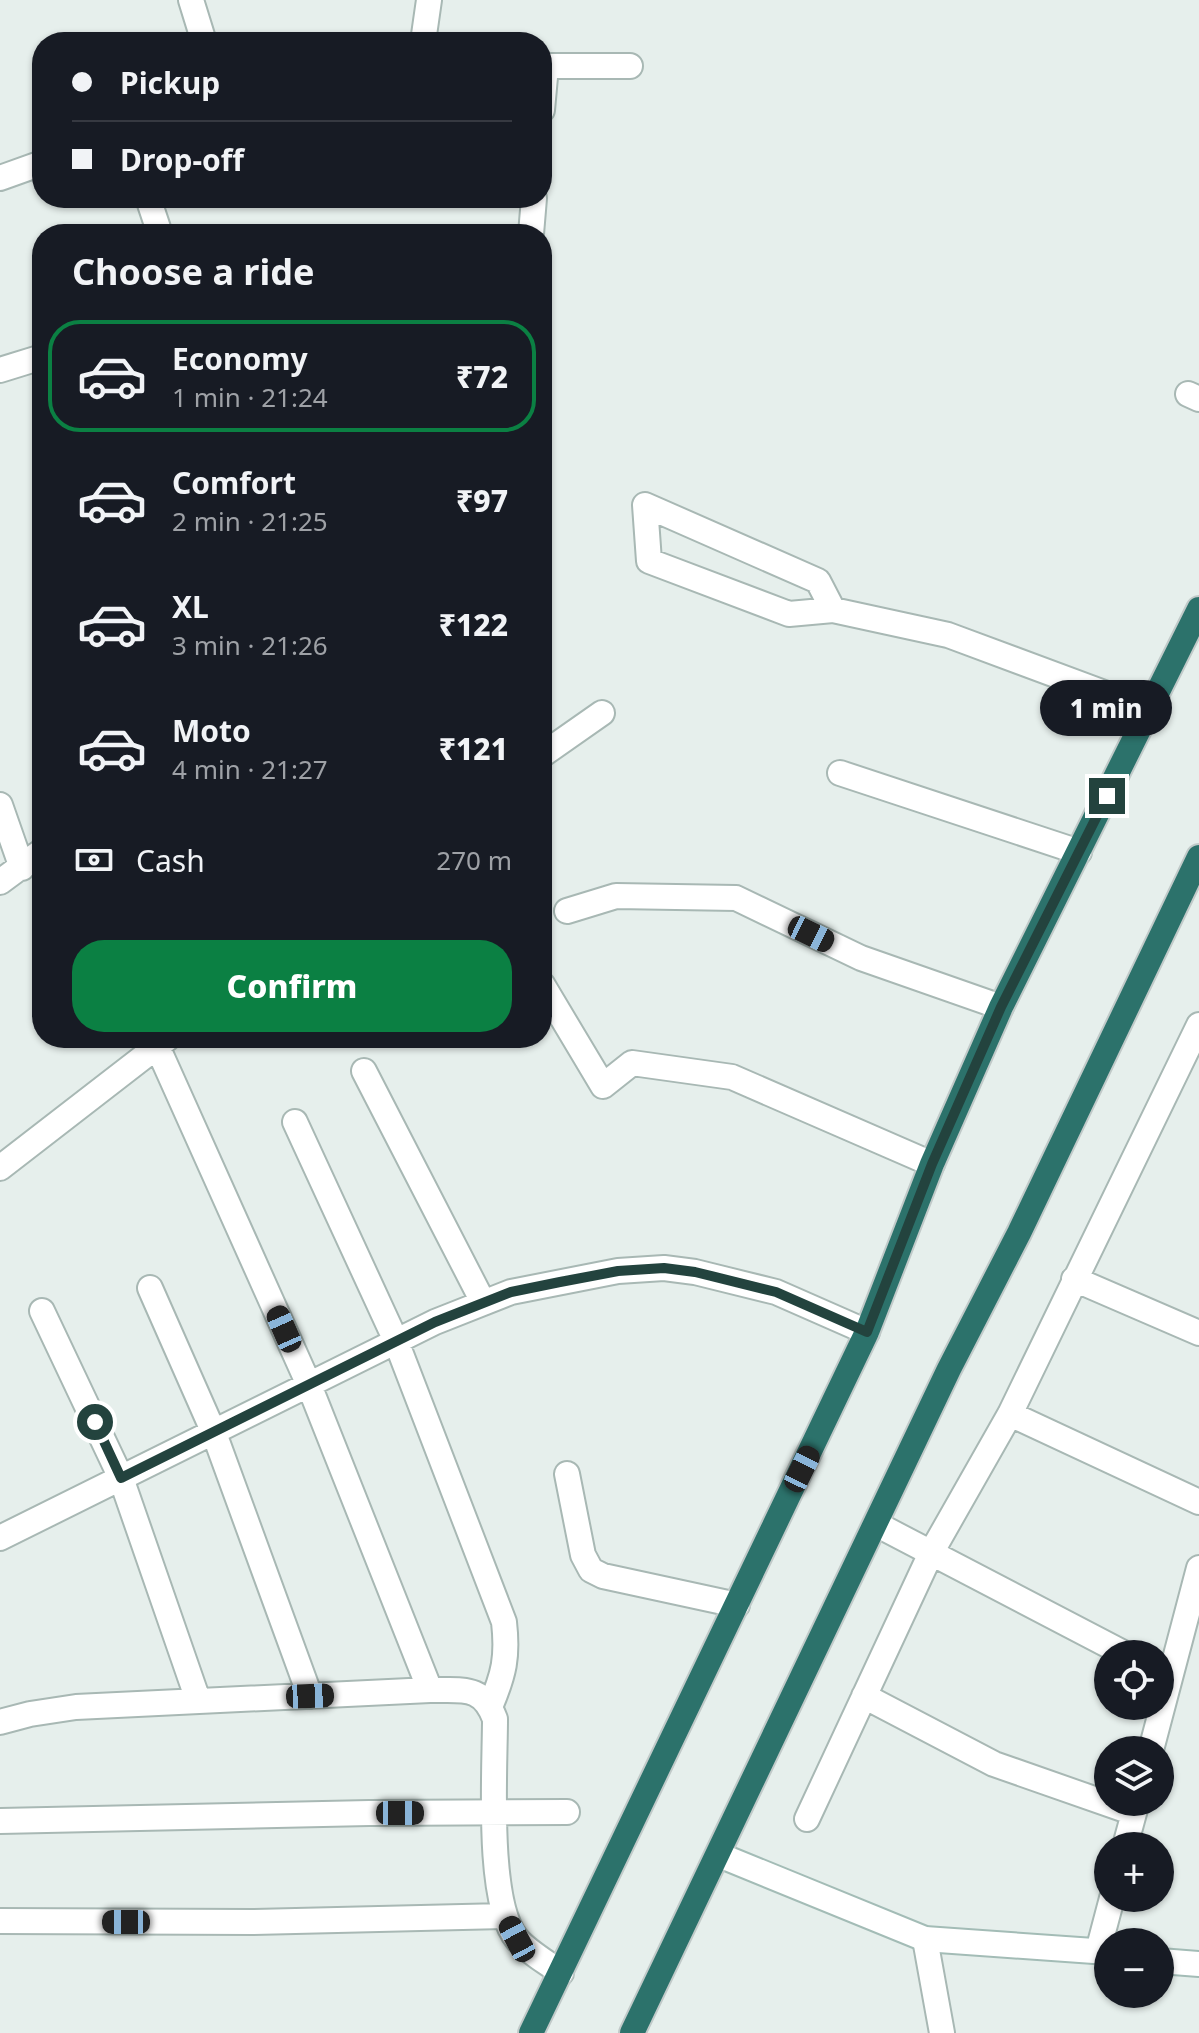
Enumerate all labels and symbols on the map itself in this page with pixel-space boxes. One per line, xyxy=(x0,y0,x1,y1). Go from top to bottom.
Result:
callout: 1 min xyxy=(1041,680,1173,736)
route end xyxy=(1089,778,1125,814)
car xyxy=(784,913,838,955)
car xyxy=(263,1302,305,1356)
route start xyxy=(77,1404,113,1440)
car xyxy=(781,1442,823,1496)
car xyxy=(286,1683,334,1709)
car xyxy=(376,1801,424,1825)
car xyxy=(102,1910,150,1934)
car xyxy=(495,1912,539,1966)

